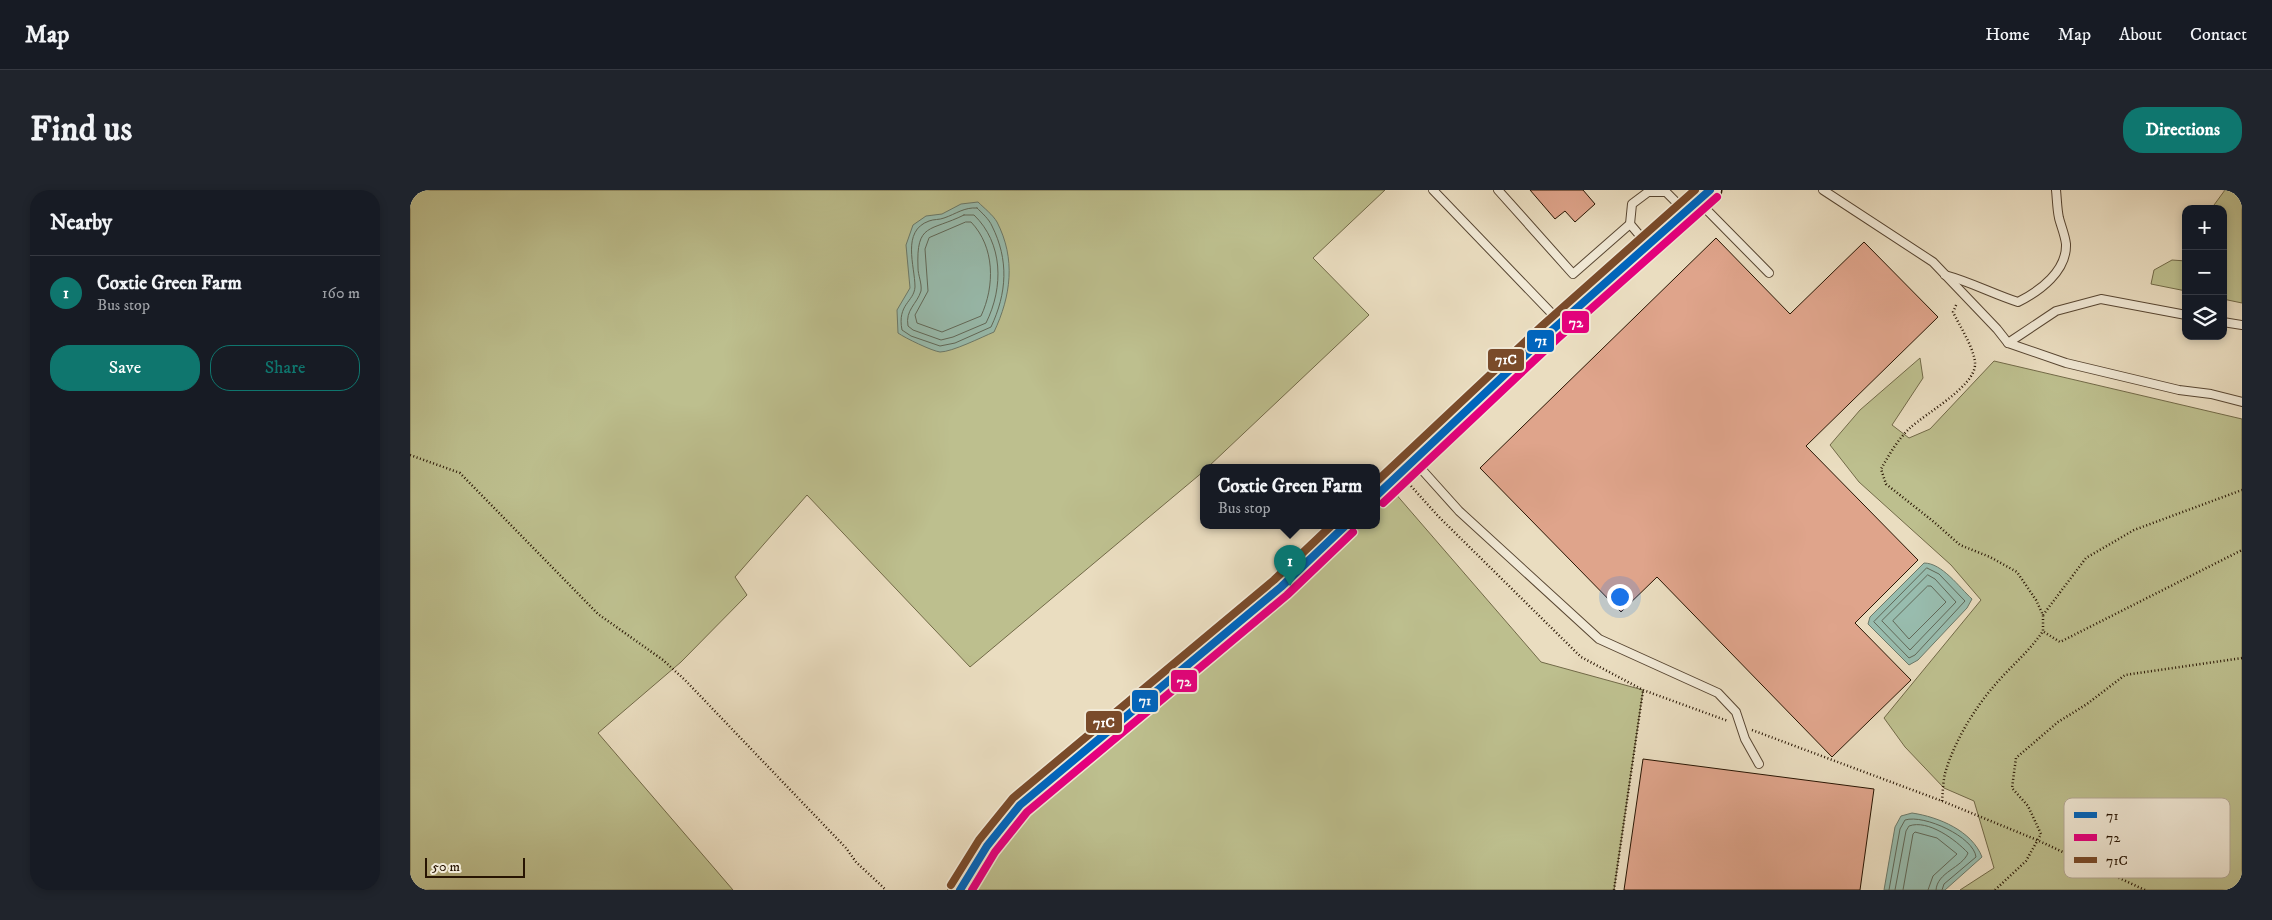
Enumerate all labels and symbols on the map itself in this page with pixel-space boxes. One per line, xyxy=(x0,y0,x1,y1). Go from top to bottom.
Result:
line badge: 72 xyxy=(1561,310,1590,334)
text: 72 xyxy=(1569,314,1584,332)
line badge: 71 xyxy=(1526,329,1555,353)
text: 71 xyxy=(1535,332,1547,350)
line badge: 71C xyxy=(1487,348,1525,372)
text: 71C xyxy=(1495,351,1517,369)
pin: 1 xyxy=(1274,545,1306,586)
your location xyxy=(1607,584,1633,610)
line badge: 72 xyxy=(1170,669,1198,693)
text: 72 xyxy=(1177,673,1192,691)
line badge: 71 xyxy=(1131,689,1159,713)
text: 71 xyxy=(1139,692,1151,710)
line badge: 71C xyxy=(1085,710,1123,734)
text: 71C xyxy=(1093,714,1115,732)
legend xyxy=(2064,798,2230,878)
text: 71 xyxy=(2106,807,2119,825)
text: 72 xyxy=(2106,829,2120,847)
text: 71C xyxy=(2106,852,2128,870)
scale bar xyxy=(425,855,525,878)

